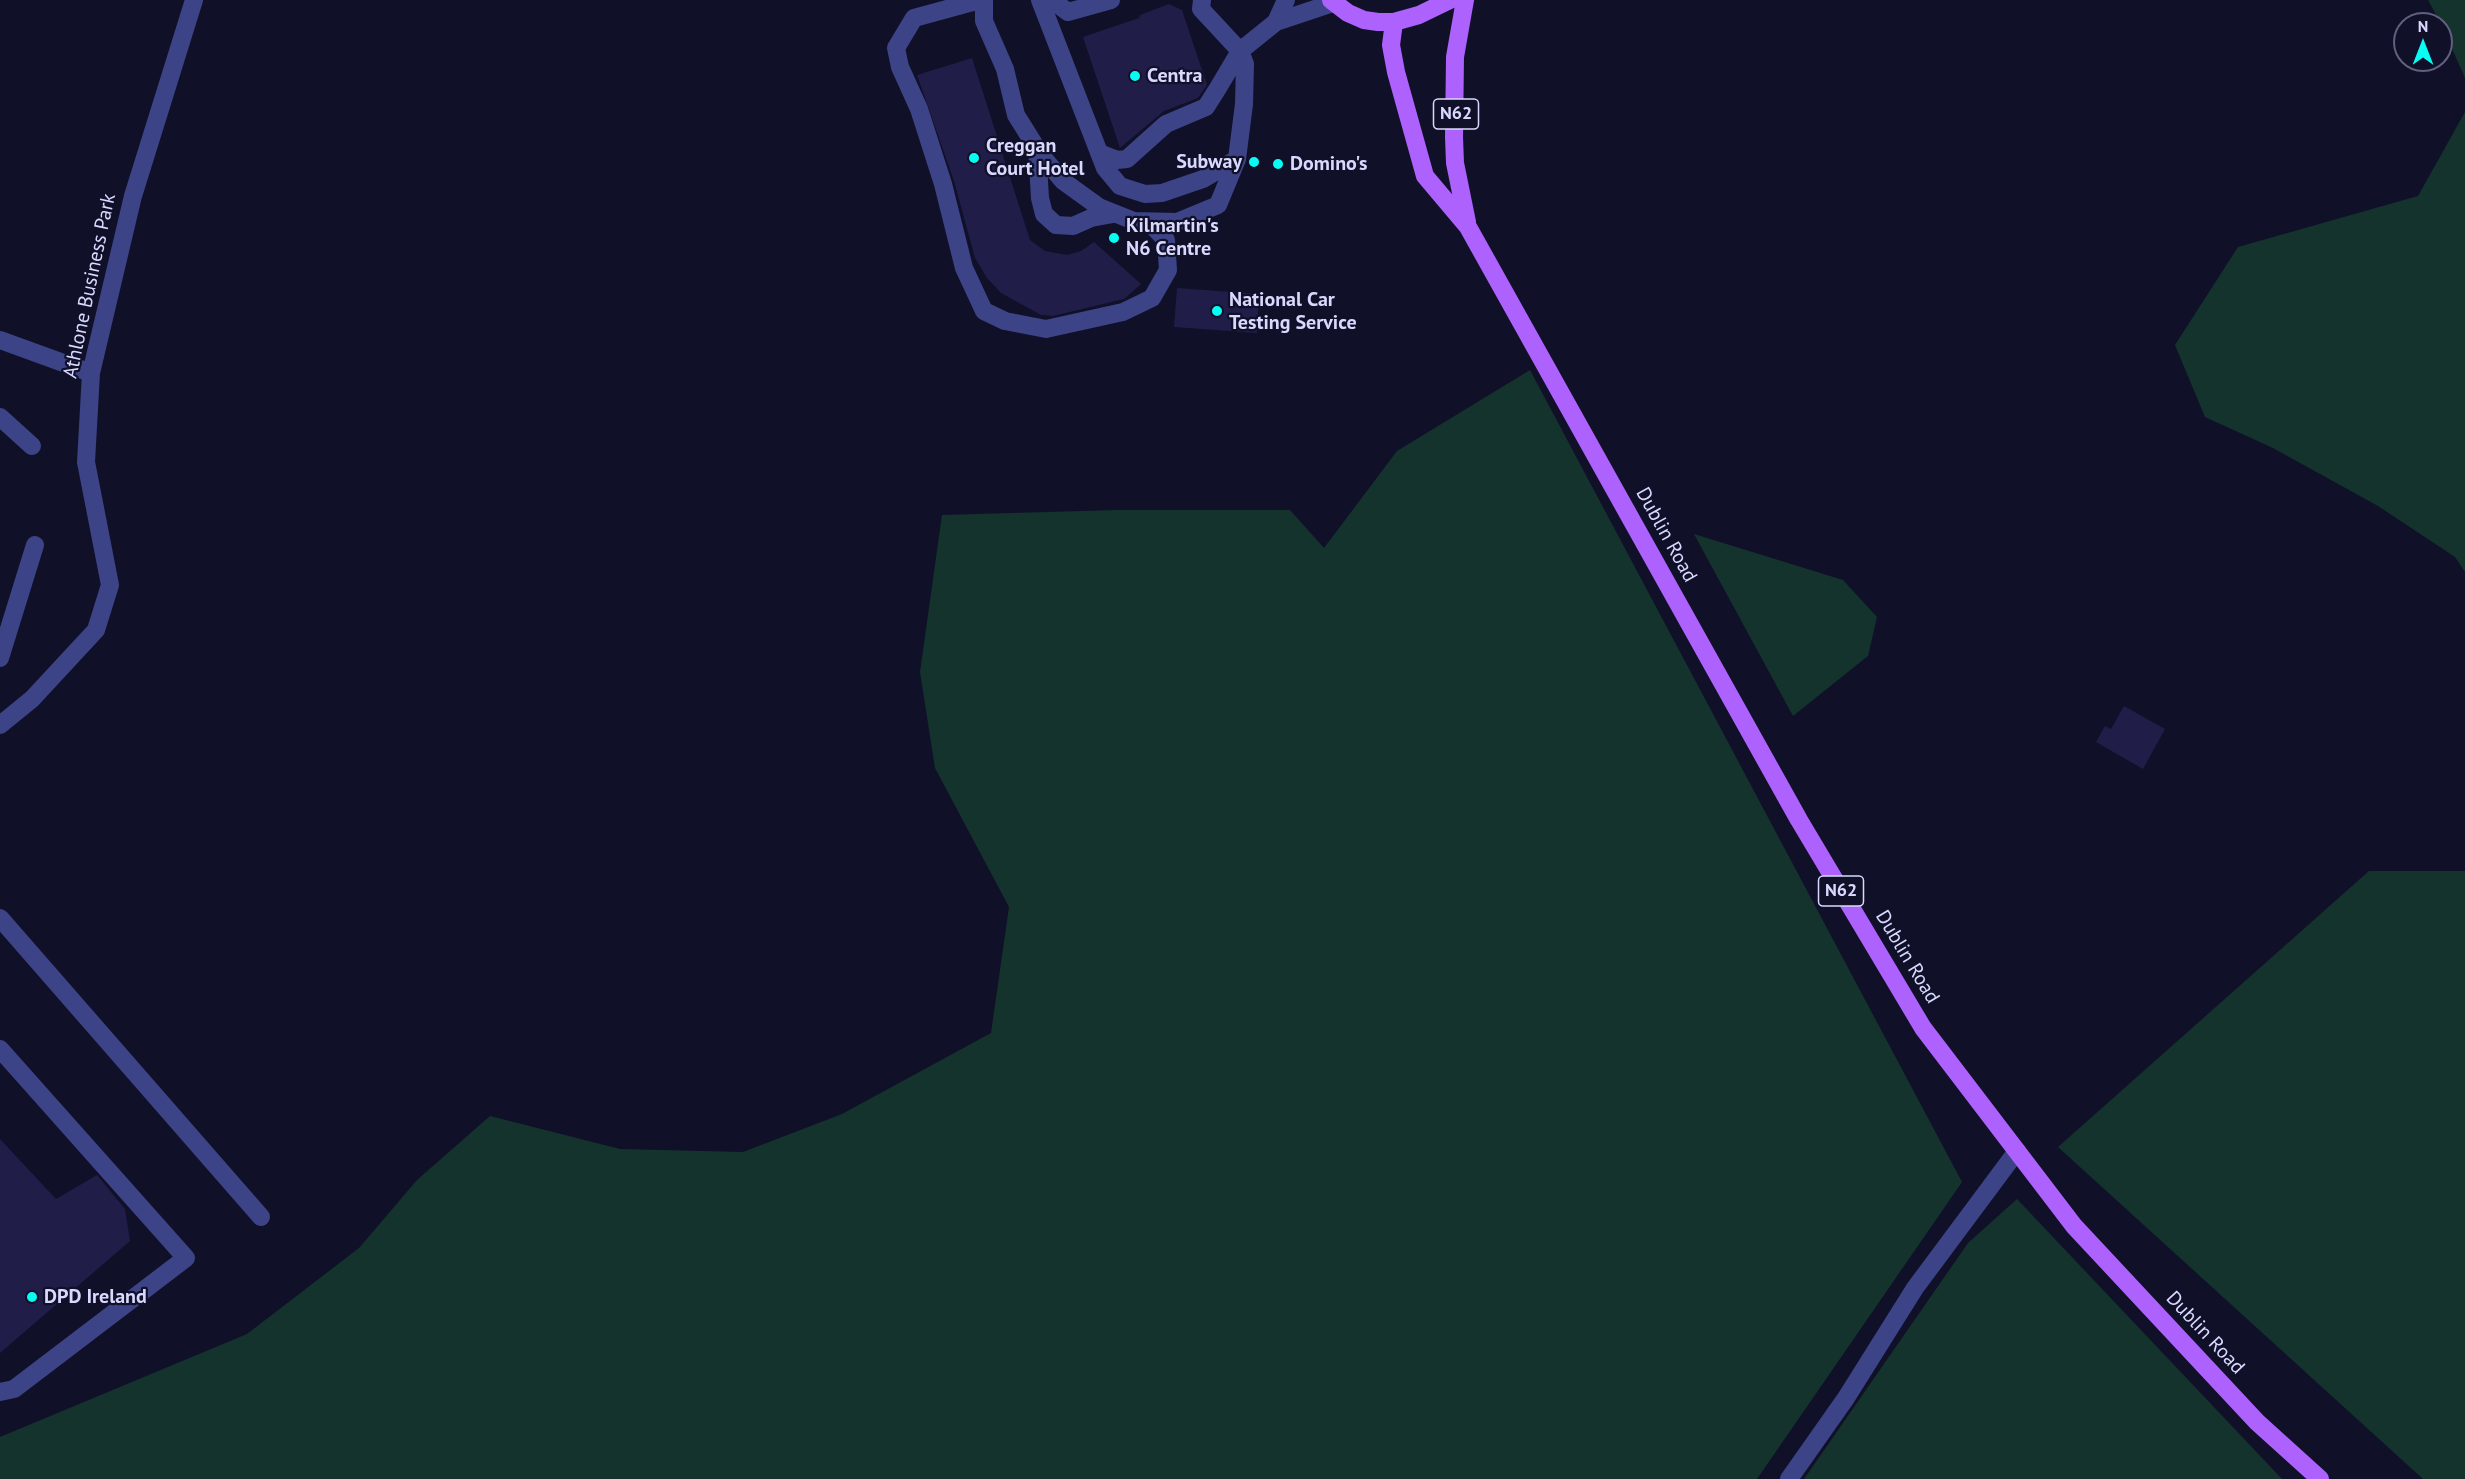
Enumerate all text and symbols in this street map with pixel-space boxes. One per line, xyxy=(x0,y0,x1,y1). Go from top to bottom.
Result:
north arrow xyxy=(2393,12,2453,72)
text: N xyxy=(2418,16,2428,36)
place label: Centra xyxy=(1147,64,1202,88)
marker: Centra xyxy=(1128,69,1142,83)
road number: N62 xyxy=(1434,99,1478,129)
place label: Creggan Court Hotel xyxy=(986,134,1084,181)
place label: Subway xyxy=(1176,150,1242,174)
marker: Creggan Court Hotel xyxy=(967,151,981,165)
place label: Domino's xyxy=(1290,152,1367,176)
marker: Subway xyxy=(1247,155,1261,169)
marker: Domino's xyxy=(1271,157,1285,171)
street label: Athlone Business Park xyxy=(59,191,121,381)
place label: Kilmartin's N6 Centre xyxy=(1126,214,1219,261)
marker: Kilmartin's N6 Centre xyxy=(1107,231,1121,245)
place label: National Car Testing Service xyxy=(1229,288,1357,335)
marker: National Car Testing Service xyxy=(1210,304,1224,318)
street label: Dublin Road xyxy=(1630,483,1702,587)
road number: N62 xyxy=(1818,876,1864,906)
street label: Dublin Road xyxy=(1870,906,1944,1008)
place label: DPD Ireland xyxy=(44,1285,147,1309)
street label: Dublin Road xyxy=(2161,1287,2249,1379)
marker: DPD Ireland xyxy=(25,1290,39,1304)

